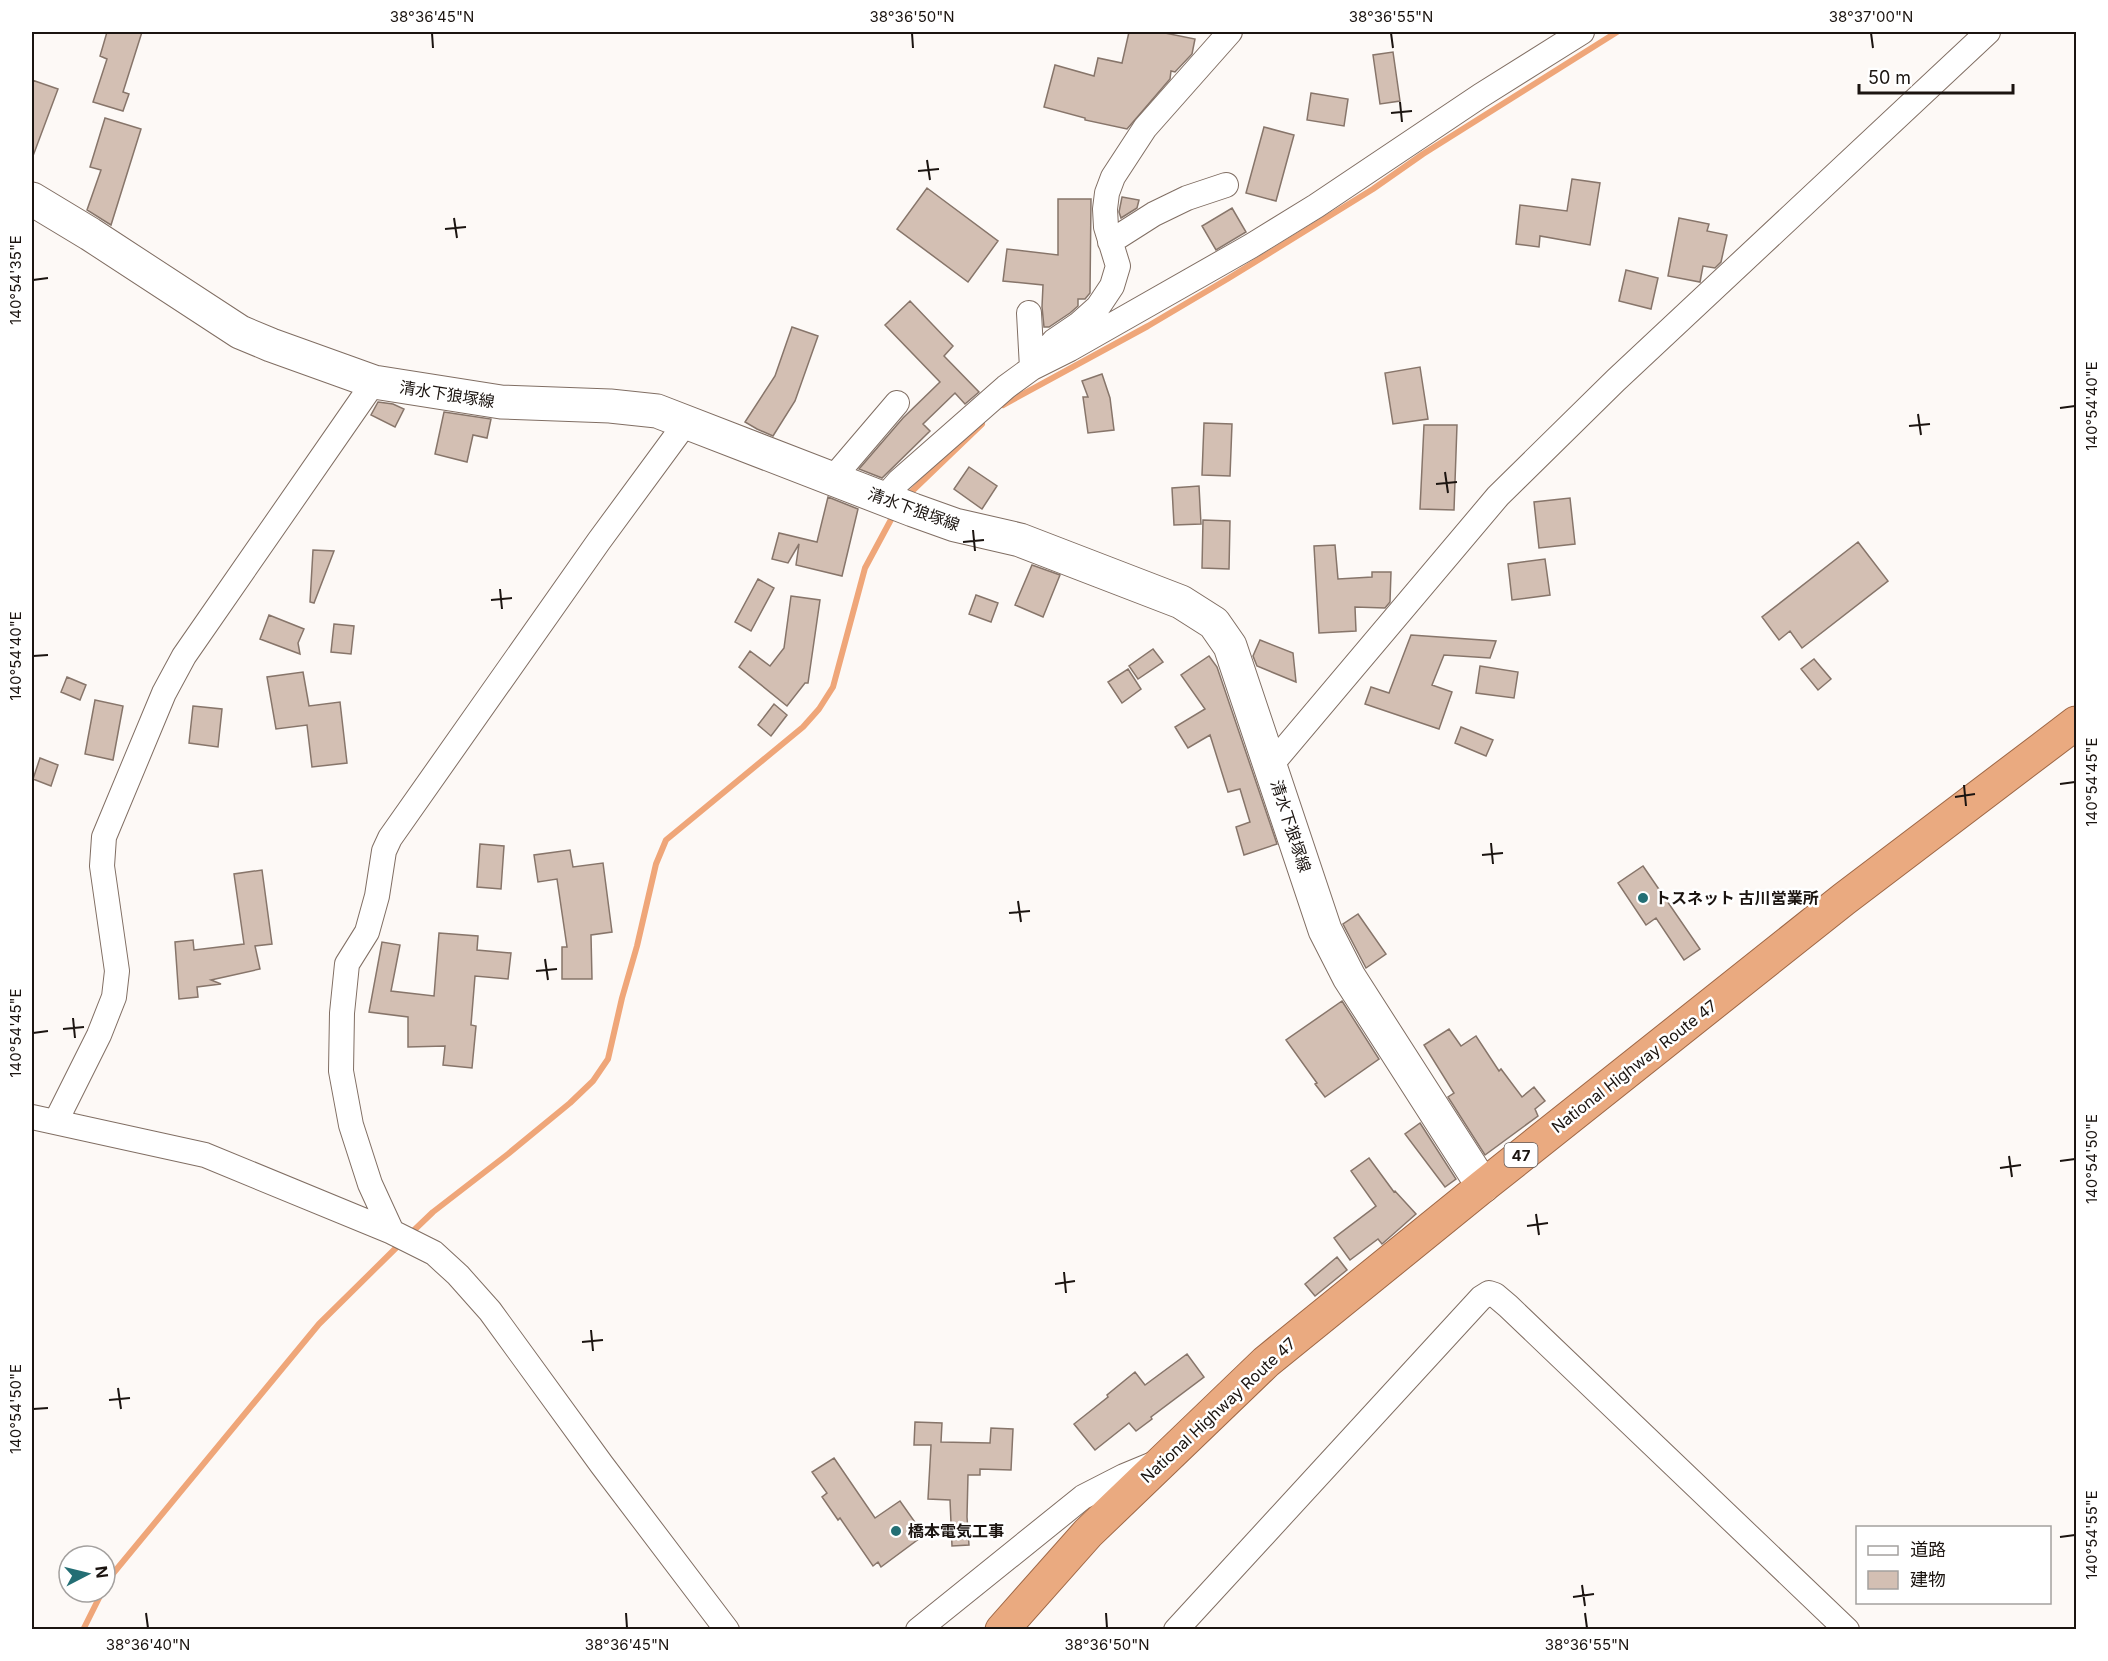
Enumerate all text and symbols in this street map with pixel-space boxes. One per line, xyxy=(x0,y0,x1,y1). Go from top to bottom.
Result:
text: 38°36'45"N xyxy=(390,7,474,26)
text: 38°36'50"N xyxy=(869,7,955,26)
text: 38°36'55"N xyxy=(1349,7,1433,26)
text: 38°37'00"N xyxy=(1829,7,1913,26)
scale bar xyxy=(1859,57,2014,95)
text: 50 m xyxy=(1868,67,1911,88)
text: 140°54'35"E xyxy=(6,235,25,325)
text: 140°54'40"E xyxy=(2082,361,2101,451)
street label: 清水下狼塚線 xyxy=(398,377,496,411)
street label: 清水下狼塚線 xyxy=(865,483,963,535)
text: 140°54'40"E xyxy=(6,611,25,701)
text: 140°54'45"E xyxy=(2082,737,2101,827)
street label: 清水下狼塚線 xyxy=(1267,777,1315,875)
place label: トスネット 古川営業所 xyxy=(1655,888,1819,908)
marker: トスネット 古川営業所 xyxy=(1636,891,1650,905)
text: 140°54'45"E xyxy=(6,988,25,1078)
street label: National Highway Route 47 xyxy=(1547,995,1721,1137)
text: 140°54'50"E xyxy=(2082,1114,2101,1204)
road number: 47 xyxy=(1504,1143,1538,1167)
street label: National Highway Route 47 xyxy=(1136,1333,1300,1487)
text: 140°54'50"E xyxy=(6,1364,25,1454)
text: 140°54'55"E xyxy=(2082,1490,2101,1580)
place label: 橋本電気工事 xyxy=(908,1521,1004,1541)
marker: 橋本電気工事 xyxy=(889,1524,903,1538)
legend xyxy=(1856,1526,2051,1604)
text: 道路 xyxy=(1910,1539,1946,1560)
north arrow xyxy=(57,1544,117,1604)
text: N xyxy=(91,1565,113,1579)
text: 建物 xyxy=(1910,1569,1946,1590)
text: 38°36'40"N xyxy=(106,1635,190,1654)
text: 38°36'45"N xyxy=(585,1635,669,1654)
text: 38°36'50"N xyxy=(1064,1635,1150,1654)
text: 38°36'55"N xyxy=(1545,1635,1629,1654)

